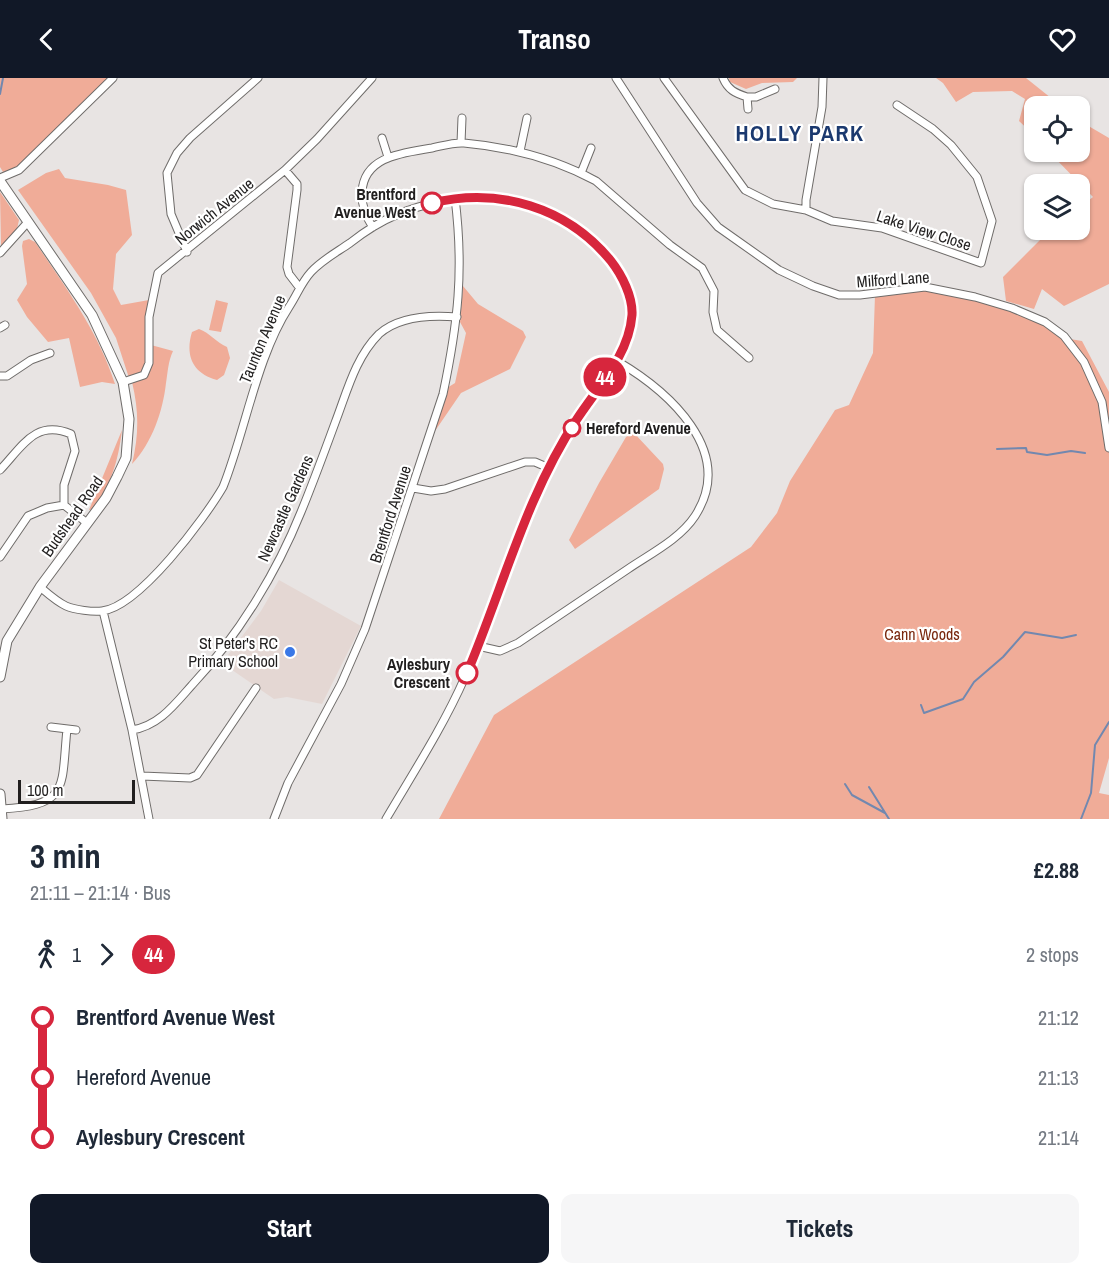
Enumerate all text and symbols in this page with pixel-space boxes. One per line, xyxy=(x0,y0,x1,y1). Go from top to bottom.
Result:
text: Transo xyxy=(518,21,591,57)
icon: back xyxy=(30,23,63,56)
icon: heart xyxy=(1046,23,1079,56)
map controls xyxy=(1024,96,1090,240)
button: locate xyxy=(1024,96,1090,162)
district label: HOLLY PARK xyxy=(736,118,864,148)
street label: Norwich Avenue xyxy=(170,172,258,250)
button: layers xyxy=(1024,174,1090,240)
place label: Brentford Avenue West xyxy=(334,183,417,223)
marker: Brentford Avenue West xyxy=(421,192,443,214)
street label: Lake View Close xyxy=(874,204,974,256)
street label: Milford Lane xyxy=(856,265,930,293)
street label: Taunton Avenue xyxy=(233,291,291,387)
line badge: 44 xyxy=(578,358,632,396)
text: 44 xyxy=(595,363,615,392)
place label: Hereford Avenue xyxy=(586,417,691,439)
marker: Hereford Avenue xyxy=(563,419,581,437)
street label: Newcastle Gardens xyxy=(252,451,318,565)
street label: Brentford Avenue xyxy=(364,462,416,566)
street label: Budshead Road xyxy=(36,471,108,561)
park label: Cann Woods xyxy=(884,623,960,645)
place label: St Peter's RC Primary School xyxy=(188,632,278,672)
marker: St Peter's RC Primary School xyxy=(283,645,297,659)
place label: Aylesbury Crescent xyxy=(387,653,451,693)
marker: Aylesbury Crescent xyxy=(456,662,478,684)
scale bar xyxy=(18,777,135,804)
text: 100 m xyxy=(27,779,63,801)
text: 3 min xyxy=(30,834,101,878)
text: £2.88 xyxy=(1034,855,1079,885)
text: 21:11 – 21:14 · Bus xyxy=(30,879,171,906)
icon: walk xyxy=(30,938,63,971)
icon: forward xyxy=(90,938,123,971)
text: 44 xyxy=(144,940,163,969)
text: 1 xyxy=(72,941,81,968)
text: 2 stops xyxy=(1026,941,1079,968)
text: Brentford Avenue West xyxy=(76,1002,275,1032)
text: 21:12 xyxy=(1038,1004,1079,1031)
text: Hereford Avenue xyxy=(76,1062,211,1092)
text: 21:13 xyxy=(1038,1064,1079,1091)
text: Aylesbury Crescent xyxy=(76,1122,245,1152)
text: 21:14 xyxy=(1038,1124,1079,1151)
button: Start xyxy=(30,1194,549,1263)
button: Tickets xyxy=(561,1194,1079,1263)

